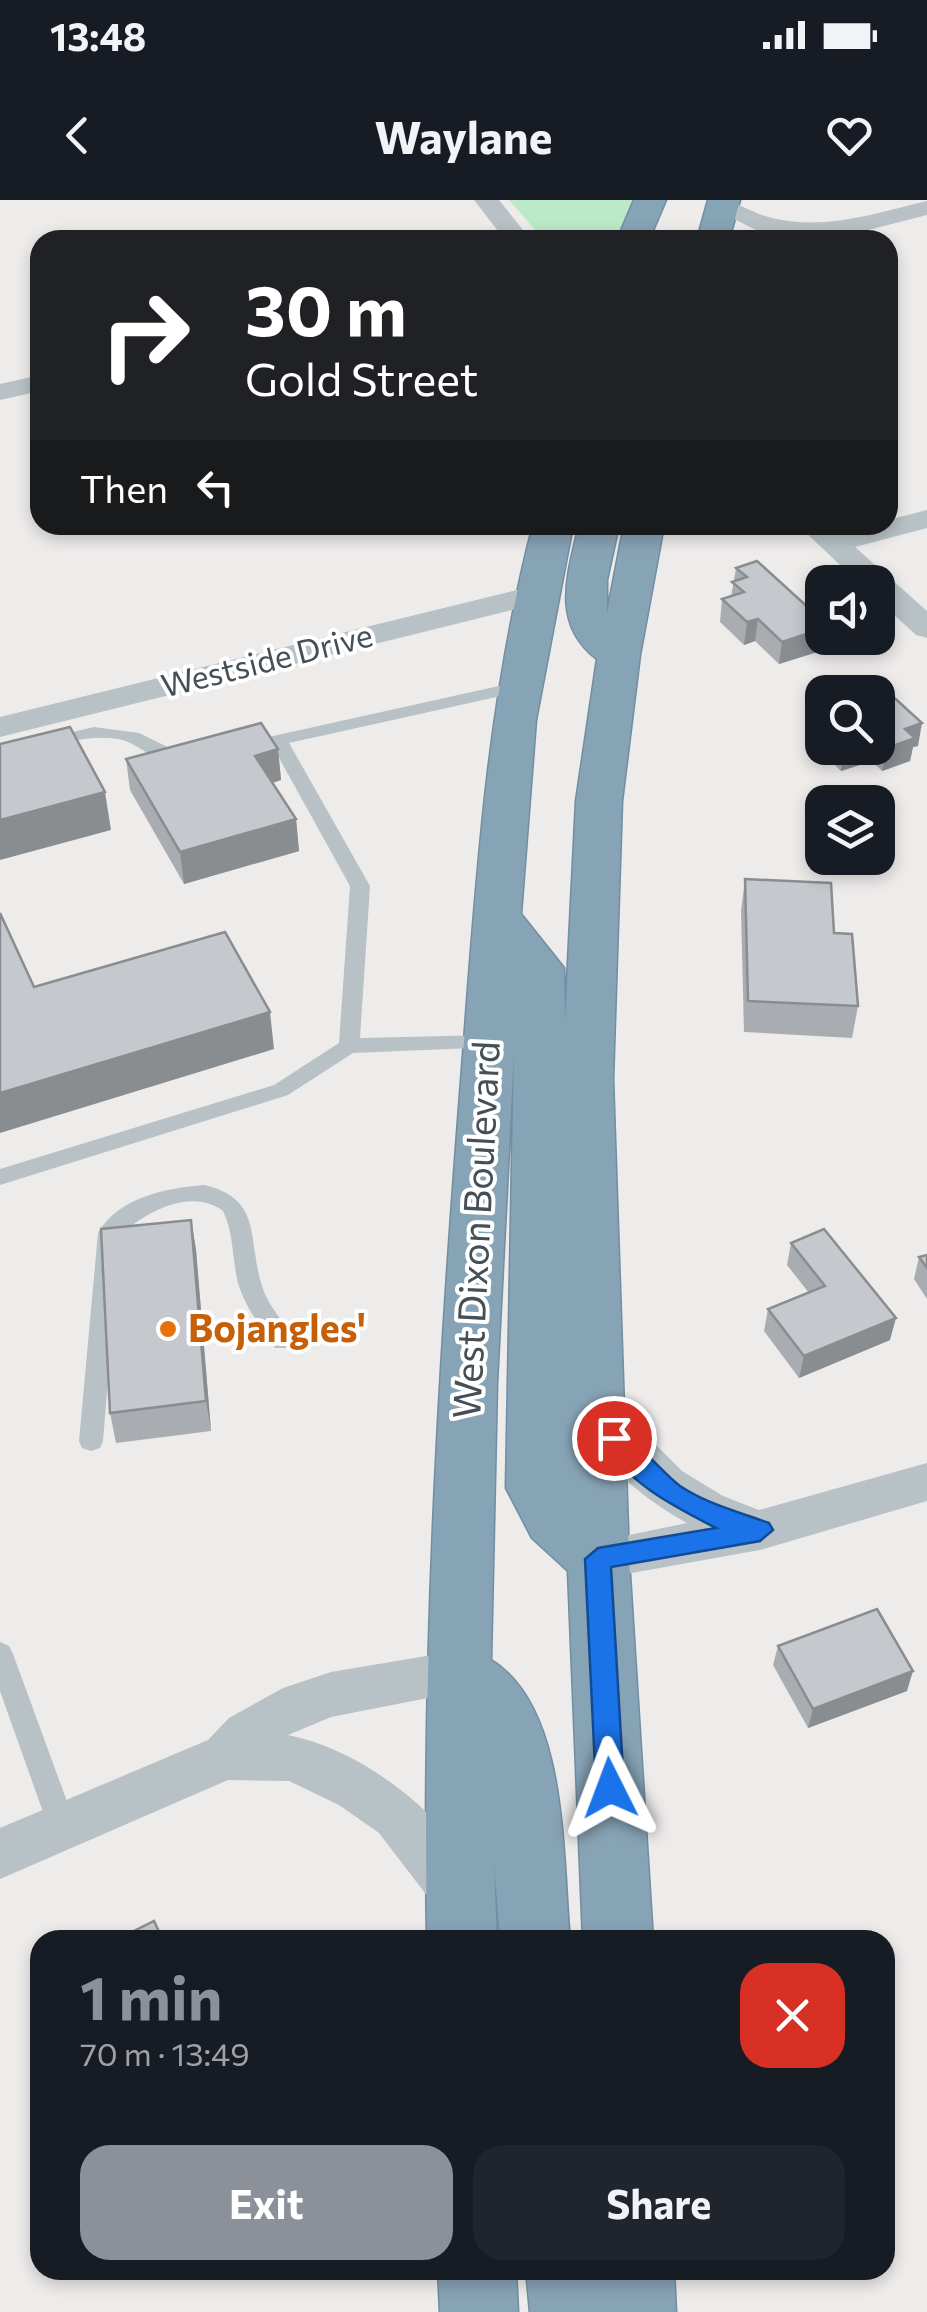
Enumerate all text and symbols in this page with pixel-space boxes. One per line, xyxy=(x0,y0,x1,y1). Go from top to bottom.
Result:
text: 13:48 xyxy=(50,12,146,59)
icon: back xyxy=(50,108,105,163)
text: Waylane xyxy=(374,108,553,163)
icon: heart xyxy=(822,108,877,163)
text: 30 m xyxy=(245,265,407,350)
icon: right xyxy=(80,270,210,400)
text: Gold Street xyxy=(245,350,478,405)
icon: left xyxy=(188,460,243,515)
text: Then xyxy=(80,464,168,511)
map controls xyxy=(805,565,895,875)
button: sound xyxy=(805,565,895,655)
street label: Westside Drive xyxy=(157,613,376,705)
button: search xyxy=(805,675,895,765)
button: layers xyxy=(805,785,895,875)
street label: West Dixon Boulevard xyxy=(441,1040,508,1420)
place label: Bojangles' xyxy=(188,1303,366,1350)
marker: Bojangles' xyxy=(157,1318,179,1340)
pin xyxy=(572,1396,657,1481)
icon: arrive xyxy=(587,1411,642,1466)
position arrow xyxy=(558,1736,662,1840)
text: 1 min xyxy=(80,1959,222,2032)
button: close xyxy=(740,1963,845,2068)
text: 70 m · 13:49 xyxy=(80,2033,250,2073)
button: Exit xyxy=(80,2145,453,2260)
button: Share xyxy=(473,2145,845,2260)

